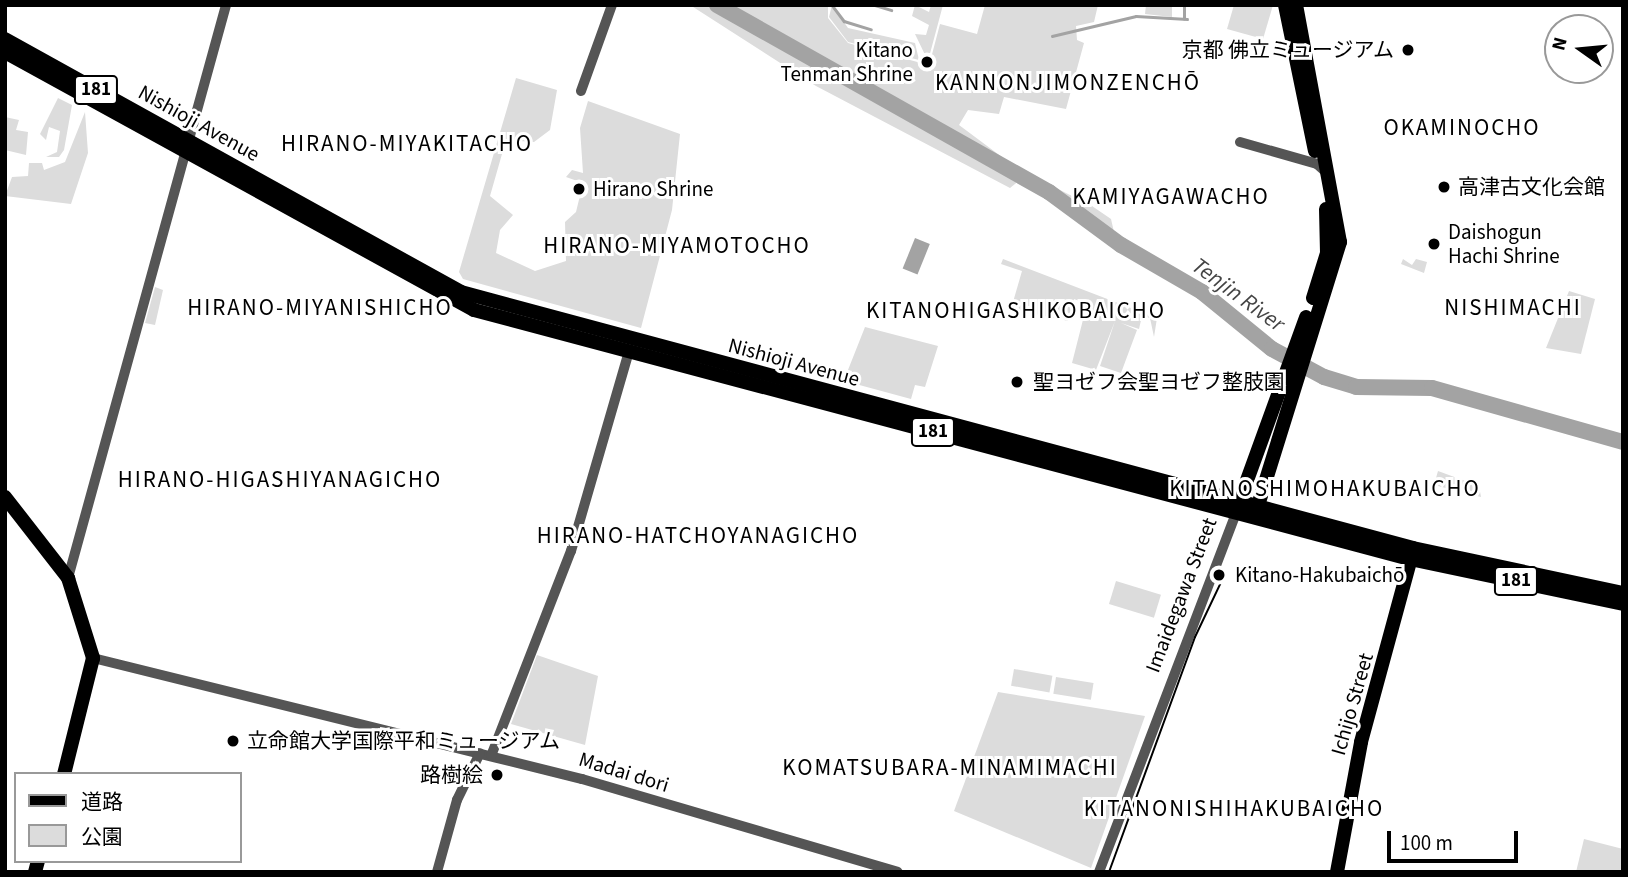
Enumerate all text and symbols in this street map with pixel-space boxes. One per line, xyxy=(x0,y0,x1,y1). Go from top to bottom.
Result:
north arrow xyxy=(1544,14,1614,84)
text: N xyxy=(1545,34,1575,54)
place label: Kitano Tenman Shrine xyxy=(781,37,913,87)
place label: 京都 佛立ミュージアム xyxy=(1180,37,1394,63)
marker: 京都 佛立ミュージアム xyxy=(1400,42,1416,58)
marker: Kitano Tenman Shrine xyxy=(919,54,935,70)
district label: KANNONJIMONZENCHŌ xyxy=(937,69,1199,97)
road number: 181 xyxy=(73,74,119,106)
street label: Nishioji Avenue xyxy=(134,79,264,167)
district label: OKAMINOCHO xyxy=(1385,114,1539,142)
district label: HIRANO-MIYAKITACHO xyxy=(283,130,531,158)
place label: 高津古文化会館 xyxy=(1458,174,1605,200)
place label: Hirano Shrine xyxy=(593,176,713,202)
marker: 高津古文化会館 xyxy=(1436,179,1452,195)
marker: Hirano Shrine xyxy=(571,181,587,197)
district label: KAMIYAGAWACHO xyxy=(1074,183,1268,211)
place label: Daishogun Hachi Shrine xyxy=(1448,219,1560,269)
district label: HIRANO-MIYAMOTOCHO xyxy=(545,232,809,260)
marker: Daishogun Hachi Shrine xyxy=(1426,236,1442,252)
water label: Tenjin River xyxy=(1186,252,1290,338)
district label: HIRANO-MIYANISHICHO xyxy=(190,294,450,322)
district label: NISHIMACHI xyxy=(1446,294,1580,322)
district label: KITANOHIGASHIKOBAICHO xyxy=(869,297,1163,325)
street label: Nishioji Avenue xyxy=(726,332,862,392)
place label: 聖ヨゼフ会聖ヨゼフ整肢園 xyxy=(1033,369,1285,395)
marker: 聖ヨゼフ会聖ヨゼフ整肢園 xyxy=(1007,372,1027,392)
road number: 181 xyxy=(910,416,956,448)
district label: HIRANO-HIGASHIYANAGICHO xyxy=(121,466,439,494)
district label: KITANOSHIMOHAKUBAICHO xyxy=(1172,475,1478,503)
street label: Imaidegawa Street xyxy=(1140,514,1222,676)
district label: HIRANO-HATCHOYANAGICHO xyxy=(539,522,857,550)
place label: Kitano-Hakubaichō xyxy=(1235,562,1404,588)
marker: Kitano-Hakubaichō xyxy=(1209,565,1229,585)
road number: 181 xyxy=(1493,566,1539,596)
street label: Ichijo Street xyxy=(1325,650,1379,758)
place label: 立命館大学国際平和ミュージアム xyxy=(247,728,562,754)
marker: 立命館大学国際平和ミュージアム xyxy=(225,733,241,749)
street label: Madai dori xyxy=(576,746,672,798)
district label: KOMATSUBARA-MINAMIMACHI xyxy=(785,754,1115,782)
place label: 路樹絵 xyxy=(420,762,483,788)
marker: 路樹絵 xyxy=(489,767,505,783)
legend xyxy=(14,772,242,863)
text: 道路 xyxy=(81,787,123,817)
district label: KITANONISHIHAKUBAICHO xyxy=(1086,795,1382,823)
scale bar xyxy=(1390,818,1521,862)
text: 公園 xyxy=(81,822,123,852)
text: 100 m xyxy=(1400,828,1453,858)

